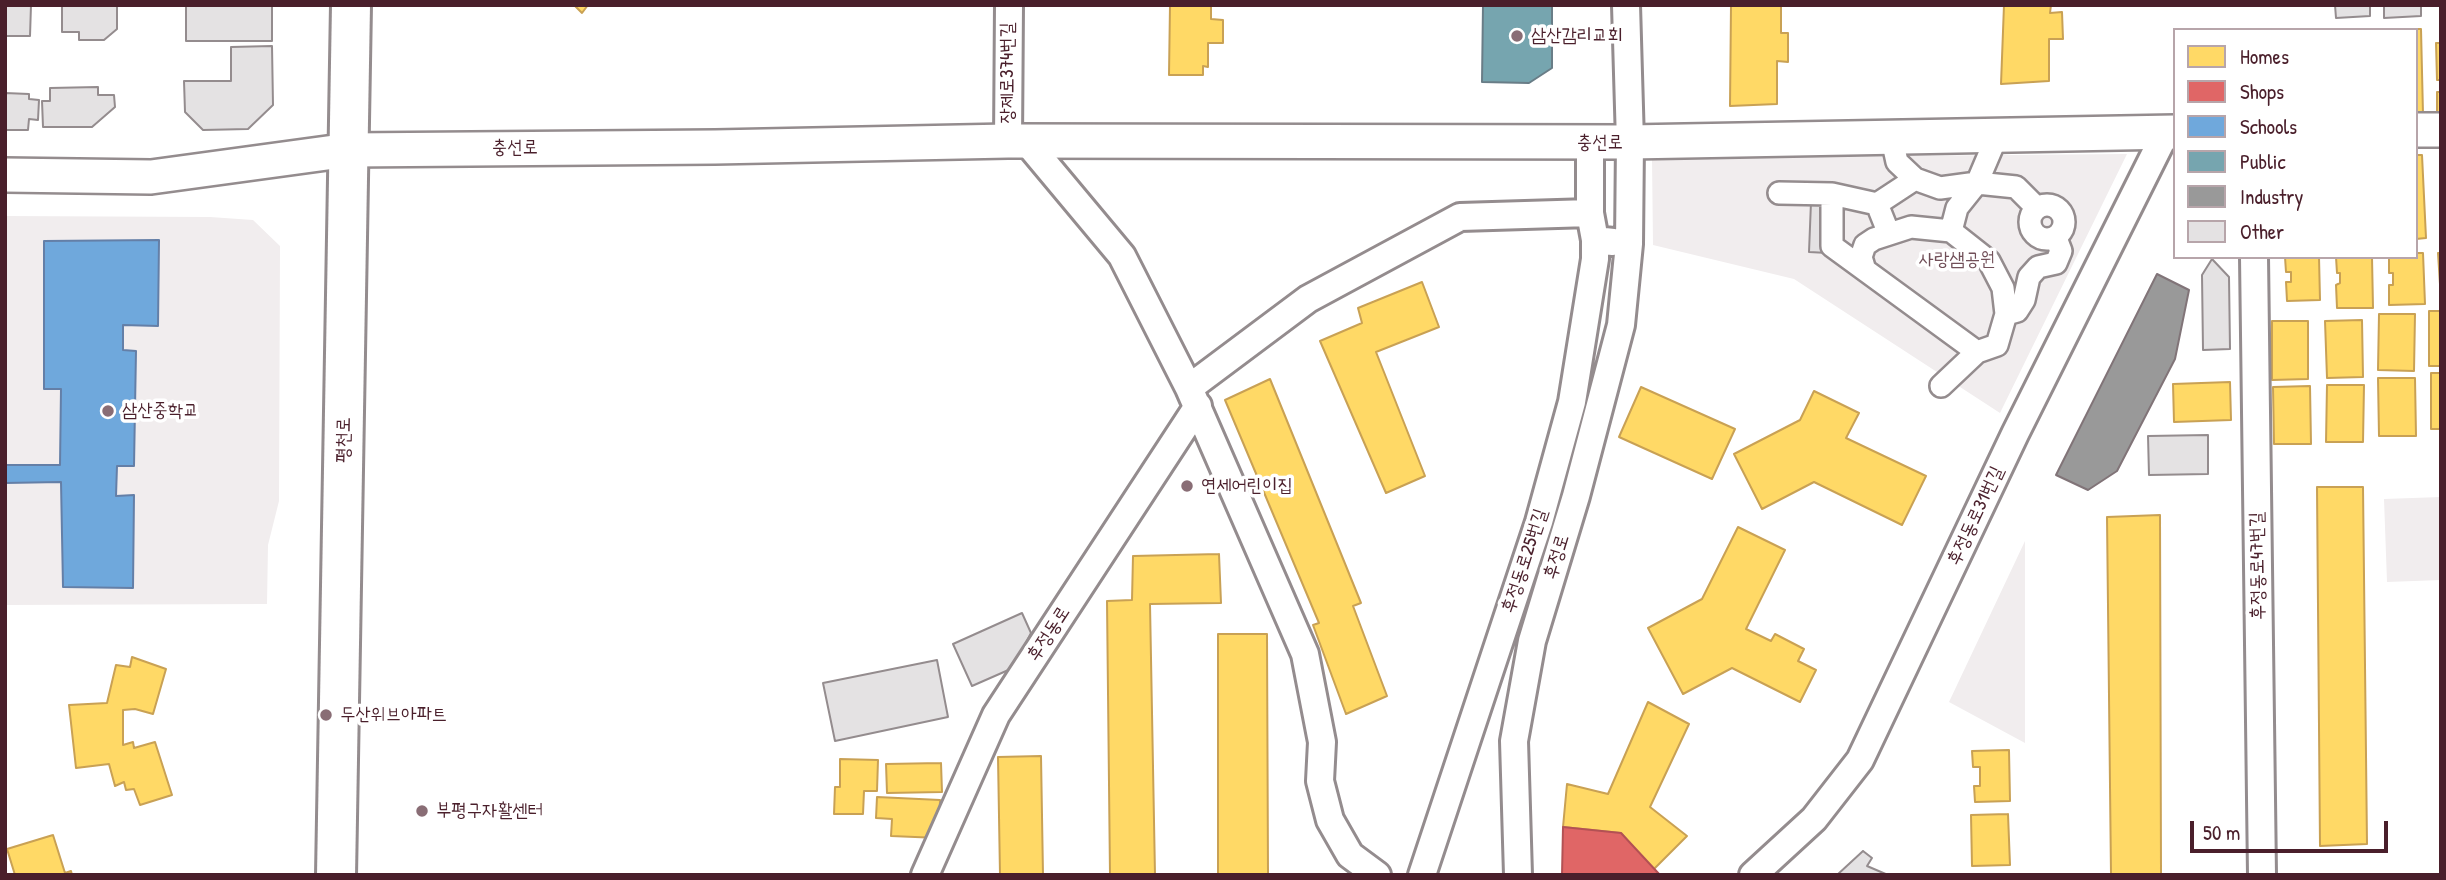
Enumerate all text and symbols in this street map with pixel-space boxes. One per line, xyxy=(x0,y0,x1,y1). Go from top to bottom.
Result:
street label: 장제로374번길 xyxy=(997,22,1019,124)
place label: 삼산감리교회 xyxy=(1531,25,1623,47)
marker: 삼산감리교회 xyxy=(1509,28,1525,44)
legend xyxy=(2173,28,2418,259)
text: Homes xyxy=(2240,42,2289,71)
text: Shops xyxy=(2240,77,2284,106)
text: Schools xyxy=(2240,112,2297,141)
street label: 충선로 xyxy=(1577,132,1623,154)
street label: 충선로 xyxy=(492,137,538,159)
text: Public xyxy=(2240,147,2286,176)
text: Industry xyxy=(2240,182,2303,211)
text: Other xyxy=(2240,217,2284,246)
park label: 사랑샘공원 xyxy=(1919,249,1995,271)
place label: 삼산중학교 xyxy=(122,400,198,422)
marker: 삼산중학교 xyxy=(100,403,116,419)
street label: 평천로 xyxy=(332,417,356,463)
street label: 후정동로31번길 xyxy=(1943,463,2009,569)
place label: 연세어린이집 xyxy=(1201,475,1293,497)
marker: 연세어린이집 xyxy=(1179,478,1195,494)
street label: 후정동로25번길 xyxy=(1497,506,1553,616)
street label: 후정동로47번길 xyxy=(2246,512,2270,620)
street label: 후정로 xyxy=(1539,532,1575,582)
street label: 후정동로 xyxy=(1023,602,1075,666)
place label: 두산위브아파트 xyxy=(340,704,447,726)
marker: 두산위브아파트 xyxy=(318,707,334,723)
place label: 부평구자활센터 xyxy=(436,800,543,822)
marker: 부평구자활센터 xyxy=(414,803,430,819)
scale bar xyxy=(2194,806,2392,850)
text: 50 m xyxy=(2203,818,2240,847)

